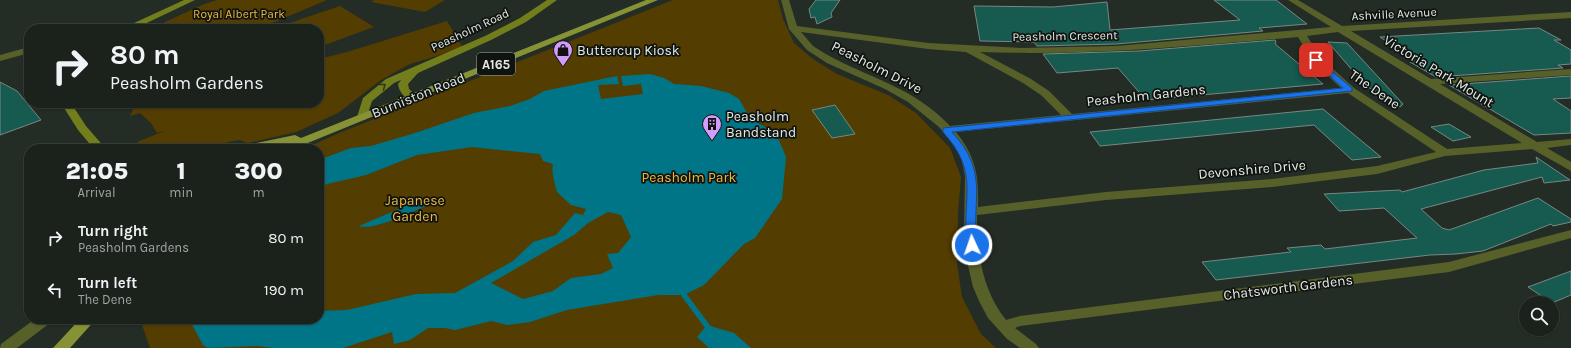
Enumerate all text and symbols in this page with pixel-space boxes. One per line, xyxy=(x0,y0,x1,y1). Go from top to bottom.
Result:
street label: Ashville Avenue xyxy=(1351,5,1437,23)
street label: Peasholm Road xyxy=(429,6,511,54)
park label: Royal Albert Park xyxy=(193,7,285,21)
street label: Peasholm Crescent xyxy=(1012,28,1118,44)
street label: Victoria Park Mount xyxy=(1380,32,1497,111)
street label: Peasholm Drive xyxy=(829,37,925,98)
text: 80 m xyxy=(110,38,179,71)
shop icon: Buttercup Kiosk xyxy=(552,39,574,67)
icon: right xyxy=(44,40,96,92)
place label: Buttercup Kiosk xyxy=(577,42,680,59)
pin xyxy=(1299,43,1333,77)
icon: arrive xyxy=(1305,49,1327,71)
road number: A165 xyxy=(477,53,515,75)
street label: The Dene xyxy=(1346,66,1403,113)
street label: Burniston Road xyxy=(369,69,467,122)
text: Peasholm Gardens xyxy=(110,72,264,94)
street label: Peasholm Gardens xyxy=(1086,81,1206,110)
one-way arrow xyxy=(378,84,385,91)
place label: Peasholm Bandstand xyxy=(726,108,796,141)
building icon: Peasholm Bandstand xyxy=(701,113,723,141)
street label: Devonshire Drive xyxy=(1198,156,1306,183)
text: 21:05 xyxy=(65,157,128,185)
text: 1 xyxy=(177,157,186,185)
text: 300 xyxy=(235,157,283,185)
park label: Peasholm Park xyxy=(642,169,737,186)
text: Arrival xyxy=(78,185,116,200)
text: min xyxy=(169,185,193,200)
text: m xyxy=(252,185,265,200)
park label: Japanese Garden xyxy=(385,192,445,225)
text: Turn right xyxy=(78,222,148,240)
position arrow xyxy=(951,224,993,266)
icon: right xyxy=(44,227,66,249)
text: 80 m xyxy=(268,229,304,247)
text: Peasholm Gardens xyxy=(78,240,189,255)
street label: Chatsworth Gardens xyxy=(1222,271,1354,304)
text: Turn left xyxy=(78,274,137,292)
icon: left xyxy=(44,279,66,301)
text: 190 m xyxy=(264,281,304,299)
text: The Dene xyxy=(78,292,132,307)
map controls xyxy=(1519,296,1559,336)
button: search xyxy=(1519,296,1559,336)

